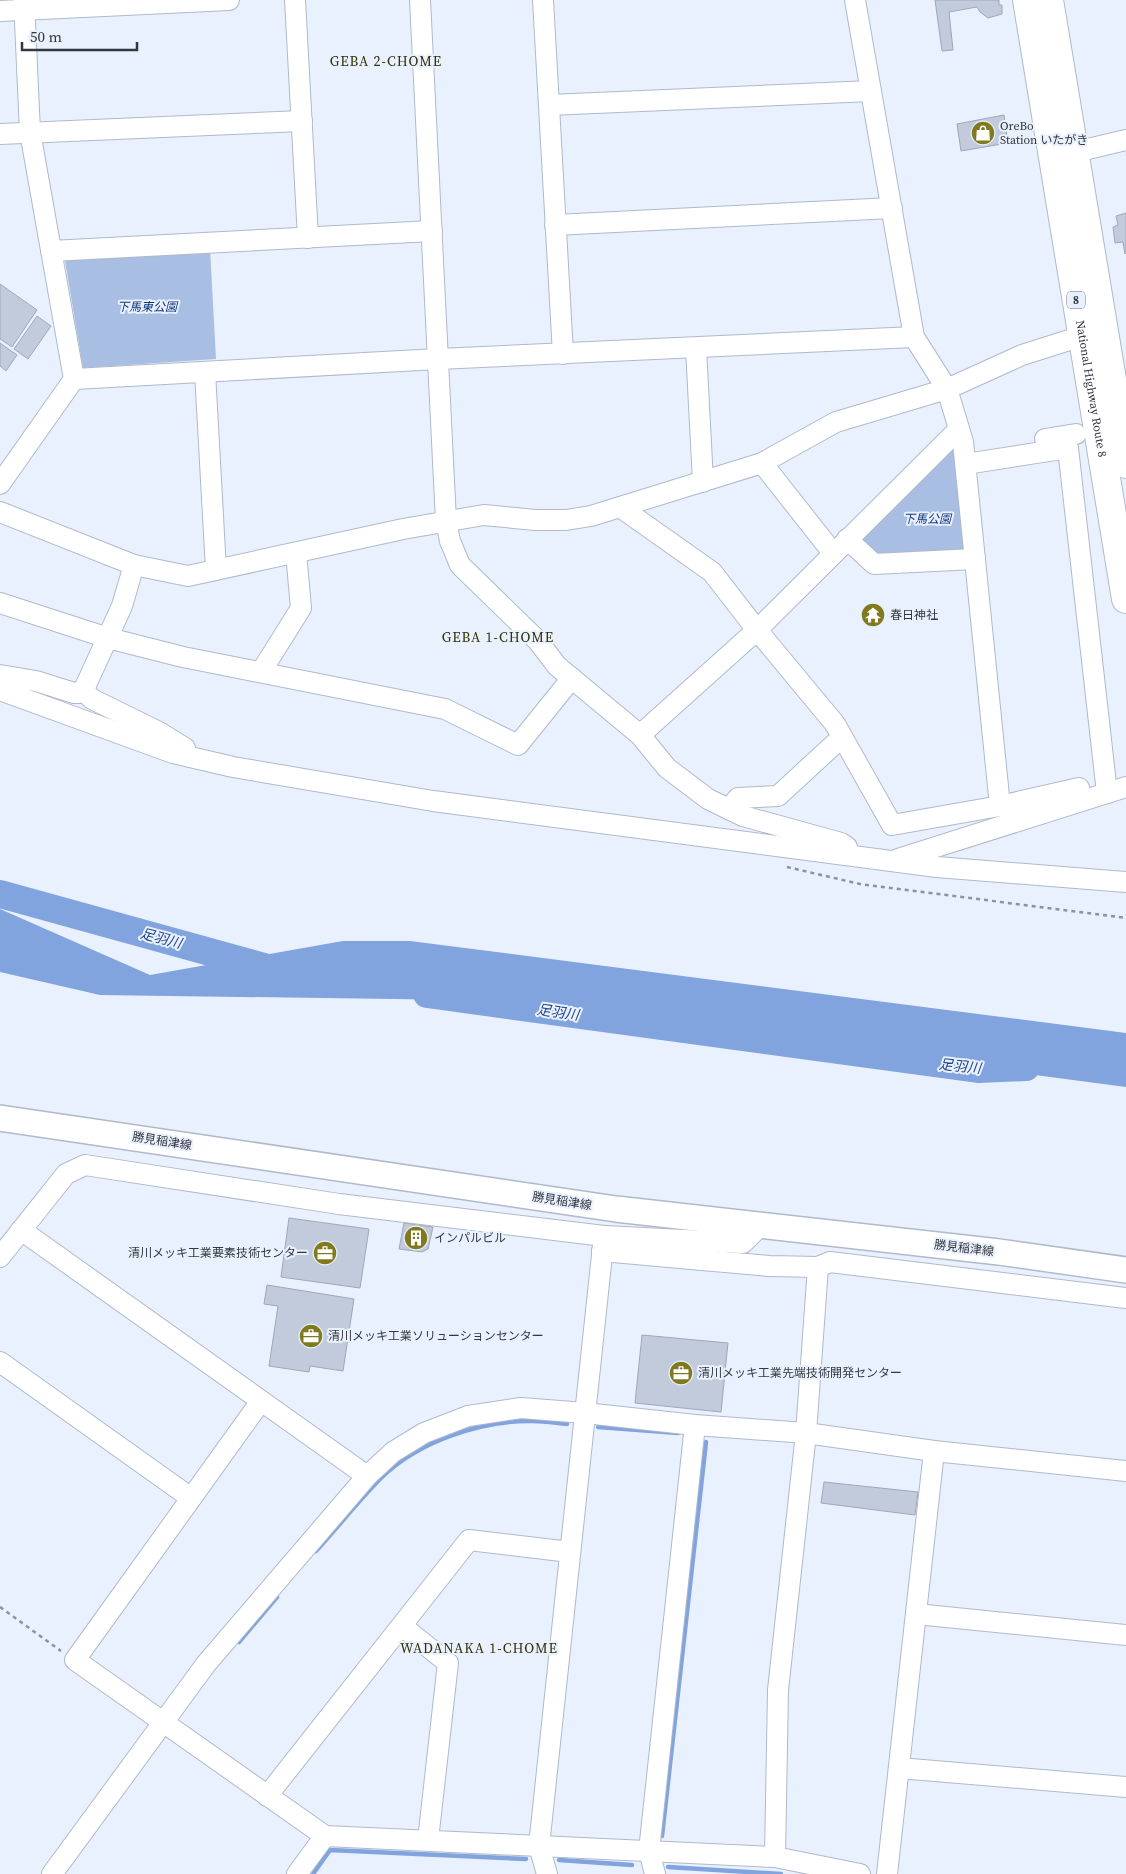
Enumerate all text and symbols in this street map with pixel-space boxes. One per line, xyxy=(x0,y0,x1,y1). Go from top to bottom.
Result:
scale bar xyxy=(22,20,138,52)
text: 50 m xyxy=(30,26,62,47)
district label: GEBA 2-CHOME xyxy=(330,51,442,71)
place label: OreBo Station いたがき xyxy=(1000,118,1088,148)
shop icon: OreBo Station いたがき xyxy=(970,120,996,146)
road number: 8 xyxy=(1067,292,1085,308)
park label: 下馬東公園 xyxy=(117,299,179,315)
street label: National Highway Route 8 xyxy=(1072,319,1110,458)
park label: 下馬公園 xyxy=(903,511,953,527)
temple icon: 春日神社 xyxy=(860,602,886,628)
place label: 春日神社 xyxy=(890,607,938,623)
district label: GEBA 1-CHOME xyxy=(442,627,554,647)
water label: 足羽川 xyxy=(138,923,186,954)
water label: 足羽川 xyxy=(536,999,582,1025)
water label: 足羽川 xyxy=(938,1054,984,1078)
street label: 勝見稲津線 xyxy=(131,1128,193,1154)
street label: 勝見稲津線 xyxy=(531,1188,593,1214)
building icon: インパルビル xyxy=(403,1225,429,1251)
place label: インパルビル xyxy=(434,1230,506,1246)
street label: 勝見稲津線 xyxy=(933,1236,995,1260)
office icon: 清川メッキ工業要素技術センター xyxy=(312,1240,338,1266)
place label: 清川メッキ工業要素技術センター xyxy=(128,1245,308,1261)
office icon: 清川メッキ工業ソリューションセンター xyxy=(298,1323,324,1349)
place label: 清川メッキ工業ソリューションセンター xyxy=(328,1328,544,1344)
office icon: 清川メッキ工業先端技術開発センター xyxy=(668,1360,694,1386)
place label: 清川メッキ工業先端技術開発センター xyxy=(698,1365,902,1381)
district label: WADANAKA 1-CHOME xyxy=(400,1638,558,1658)

